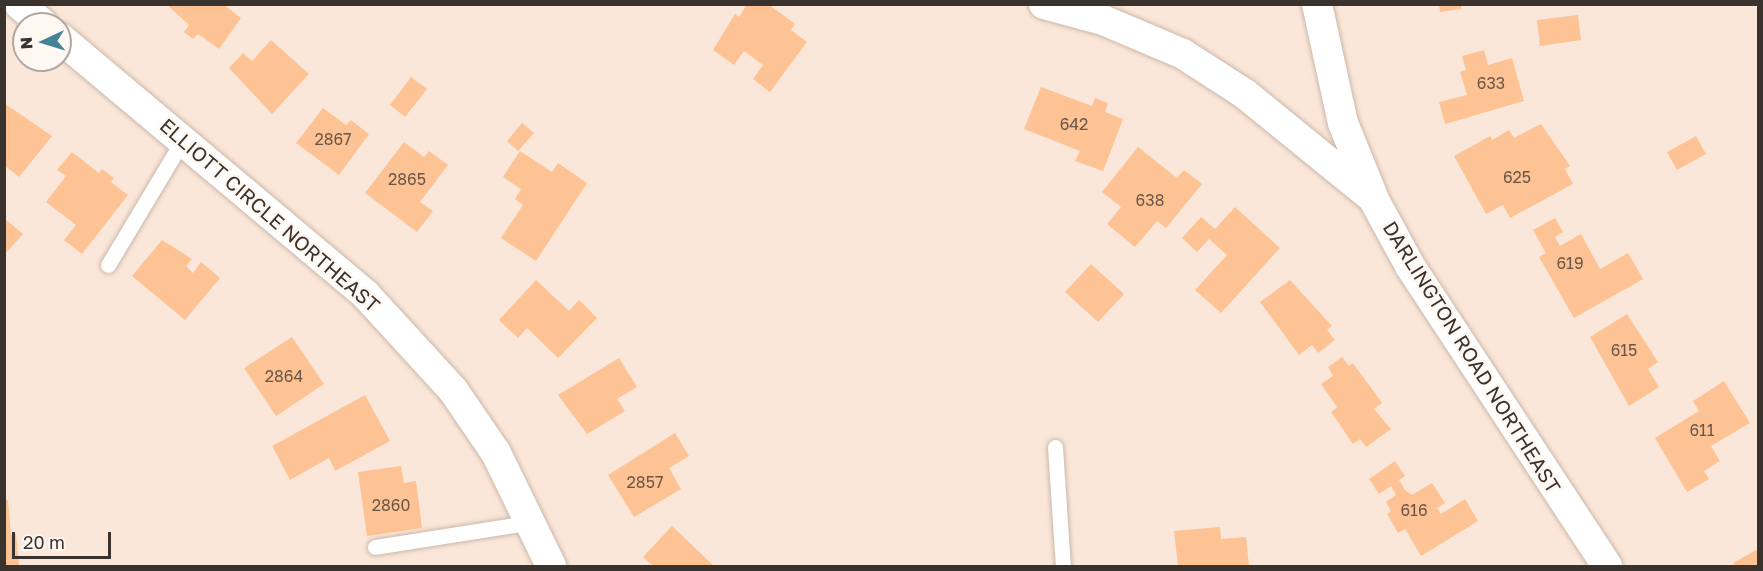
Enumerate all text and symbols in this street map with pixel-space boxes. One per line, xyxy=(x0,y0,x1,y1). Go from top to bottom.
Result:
north arrow xyxy=(12,12,72,72)
text: N xyxy=(16,36,36,50)
house number: 633 xyxy=(1477,73,1505,93)
street label: ELLIOTT CIRCLE NORTHEAST xyxy=(155,113,385,317)
house number: 642 xyxy=(1060,114,1088,134)
house number: 2867 xyxy=(314,129,352,149)
house number: 625 xyxy=(1503,167,1531,187)
house number: 2865 xyxy=(388,169,426,189)
house number: 638 xyxy=(1136,190,1164,210)
street label: DARLINGTON ROAD NORTHEAST xyxy=(1378,217,1566,497)
house number: 619 xyxy=(1556,253,1584,273)
house number: 615 xyxy=(1611,340,1637,360)
house number: 2864 xyxy=(265,366,303,386)
house number: 611 xyxy=(1689,420,1715,440)
house number: 2857 xyxy=(627,472,663,492)
house number: 2860 xyxy=(372,495,410,515)
house number: 616 xyxy=(1400,500,1428,520)
scale bar xyxy=(15,520,114,558)
text: 20 m xyxy=(23,531,65,553)

